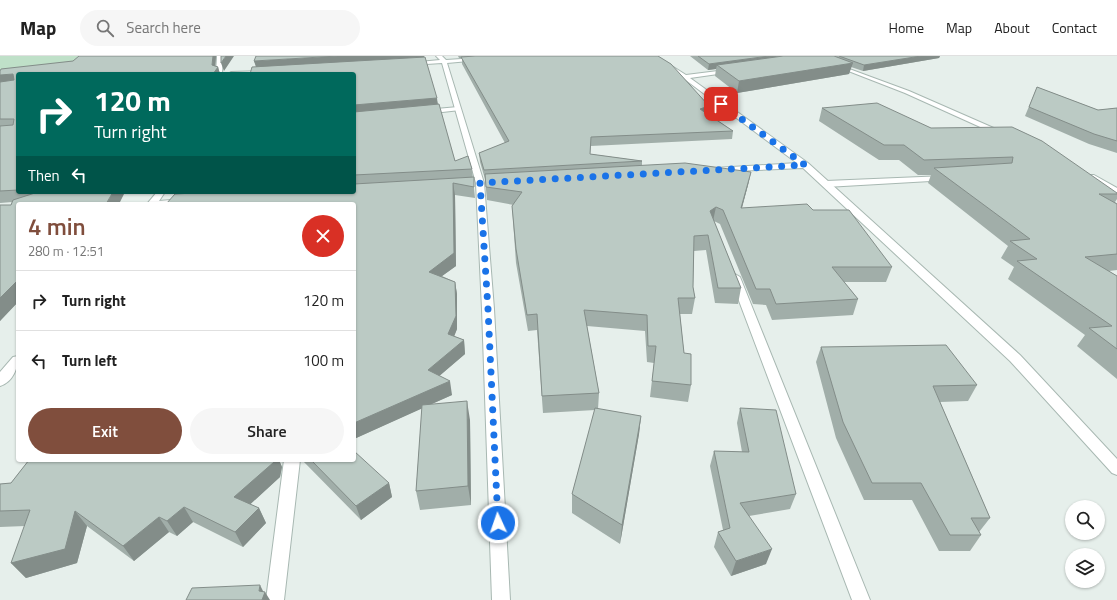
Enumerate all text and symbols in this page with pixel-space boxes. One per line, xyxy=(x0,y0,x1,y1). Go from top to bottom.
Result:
search box xyxy=(80,10,360,46)
text: Map xyxy=(20,13,56,42)
text: Search here xyxy=(126,16,201,39)
icon: search xyxy=(94,17,116,39)
text: Home xyxy=(889,17,924,38)
text: Map xyxy=(946,17,972,38)
text: About xyxy=(994,17,1030,38)
text: Contact xyxy=(1052,17,1097,38)
text: 120 m xyxy=(94,79,171,122)
pin xyxy=(704,87,738,121)
icon: right xyxy=(28,88,80,140)
icon: arrive xyxy=(710,93,732,115)
text: Turn right xyxy=(94,118,167,145)
text: Then xyxy=(28,164,60,187)
icon: left xyxy=(68,164,90,186)
text: 4 min xyxy=(28,208,86,244)
button: close xyxy=(302,215,344,257)
text: 280 m · 12:51 xyxy=(28,241,104,261)
text: Turn right xyxy=(62,289,126,312)
text: 120 m xyxy=(303,289,344,312)
icon: right xyxy=(28,290,50,312)
text: Turn left xyxy=(62,349,117,372)
text: 100 m xyxy=(303,349,344,372)
icon: left xyxy=(28,350,50,372)
button: Exit xyxy=(28,408,182,454)
button: Share xyxy=(190,408,344,454)
map controls xyxy=(1065,500,1105,588)
button: search xyxy=(1065,500,1105,540)
position arrow xyxy=(477,502,519,544)
button: layers xyxy=(1065,548,1105,588)

